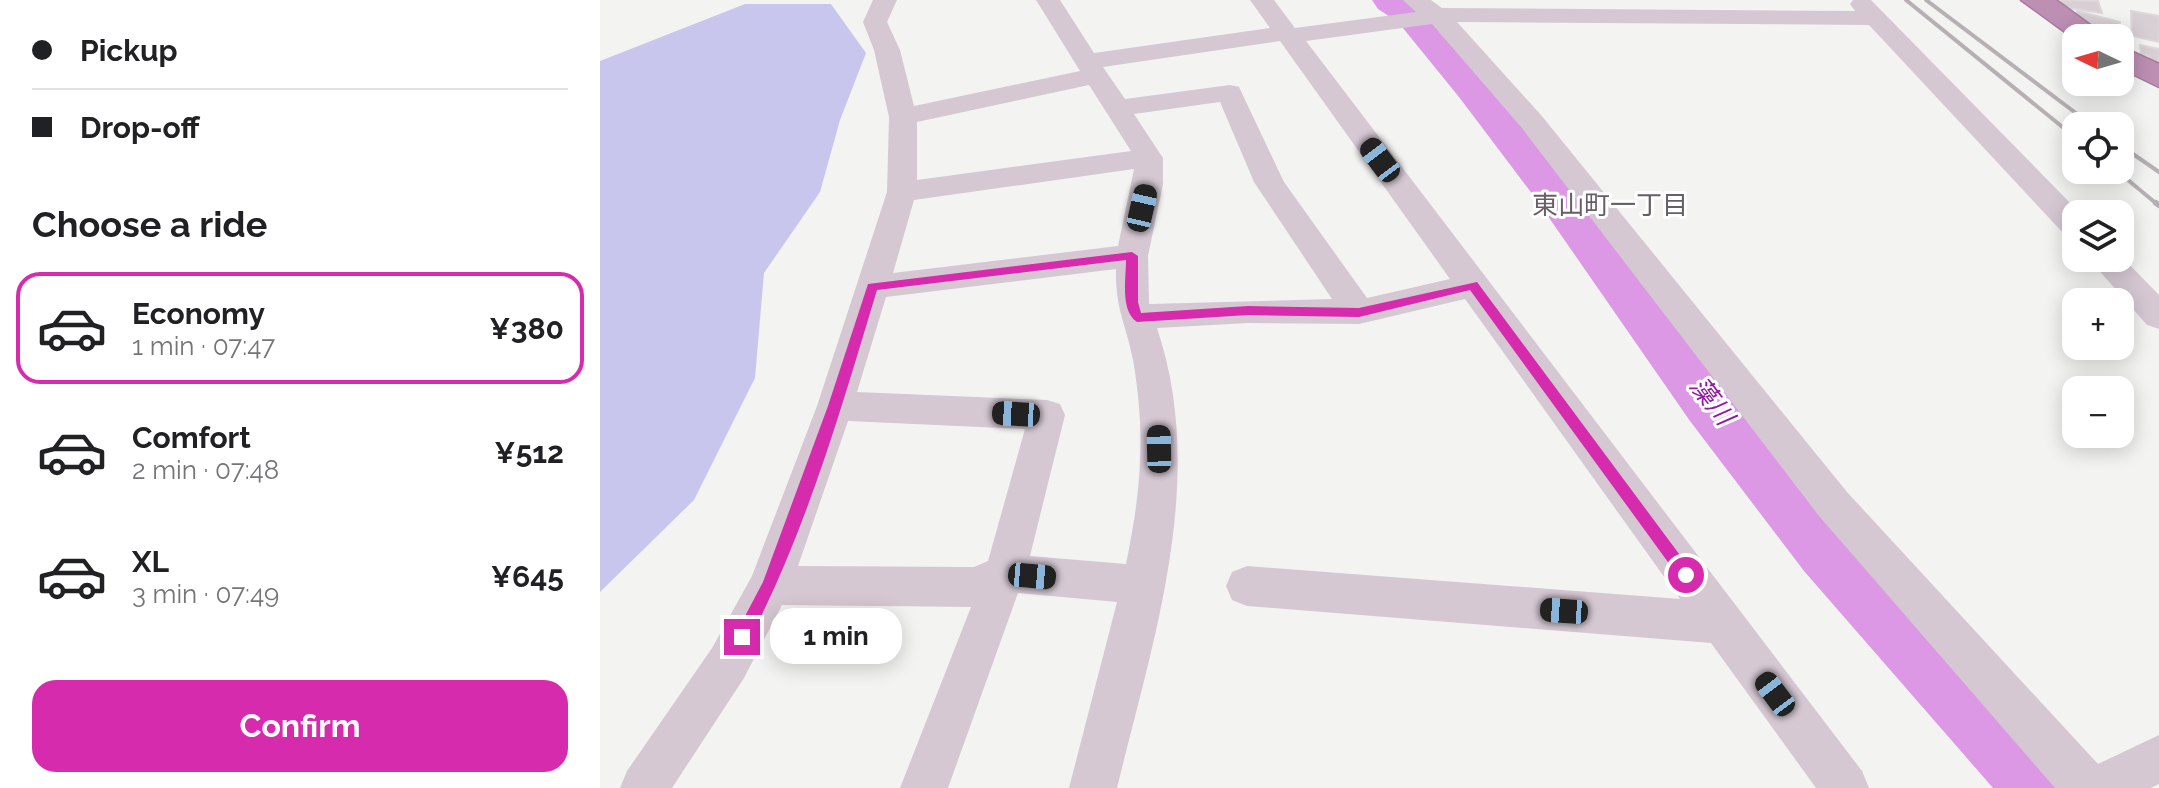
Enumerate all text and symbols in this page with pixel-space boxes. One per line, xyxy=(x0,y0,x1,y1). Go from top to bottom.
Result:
north arrow xyxy=(2062,24,2134,96)
map controls xyxy=(2062,24,2134,448)
text: Pickup xyxy=(80,33,178,68)
text: Drop-off xyxy=(80,110,200,145)
button: locate xyxy=(2062,112,2134,184)
car xyxy=(1356,134,1404,186)
car xyxy=(1125,182,1159,234)
district label: 東山町一丁目 xyxy=(1532,190,1688,220)
button: layers xyxy=(2062,200,2134,272)
text: Choose a ride xyxy=(32,203,267,245)
button: + xyxy=(2062,288,2134,360)
icon: car xyxy=(36,292,108,364)
text: Economy xyxy=(132,296,265,331)
text: ¥380 xyxy=(489,311,564,346)
text: 1 min · 07:47 xyxy=(132,331,275,361)
water label: 藻川 xyxy=(1684,371,1742,433)
button: − xyxy=(2062,376,2134,448)
car xyxy=(991,401,1041,427)
icon: car xyxy=(36,416,108,488)
text: Comfort xyxy=(132,420,251,455)
car xyxy=(1147,425,1171,473)
text: ¥512 xyxy=(494,435,564,470)
text: 2 min · 07:48 xyxy=(132,455,279,485)
icon: car xyxy=(36,540,108,612)
text: XL xyxy=(132,544,169,579)
route start xyxy=(1668,557,1704,593)
text: ¥645 xyxy=(491,559,564,594)
car xyxy=(1007,562,1057,590)
text: 3 min · 07:49 xyxy=(132,579,279,609)
car xyxy=(1539,597,1589,625)
callout: 1 min xyxy=(770,609,902,665)
route end xyxy=(724,619,760,655)
text: 1 min xyxy=(803,621,869,651)
car xyxy=(1751,668,1799,720)
button: Confirm xyxy=(32,680,568,772)

